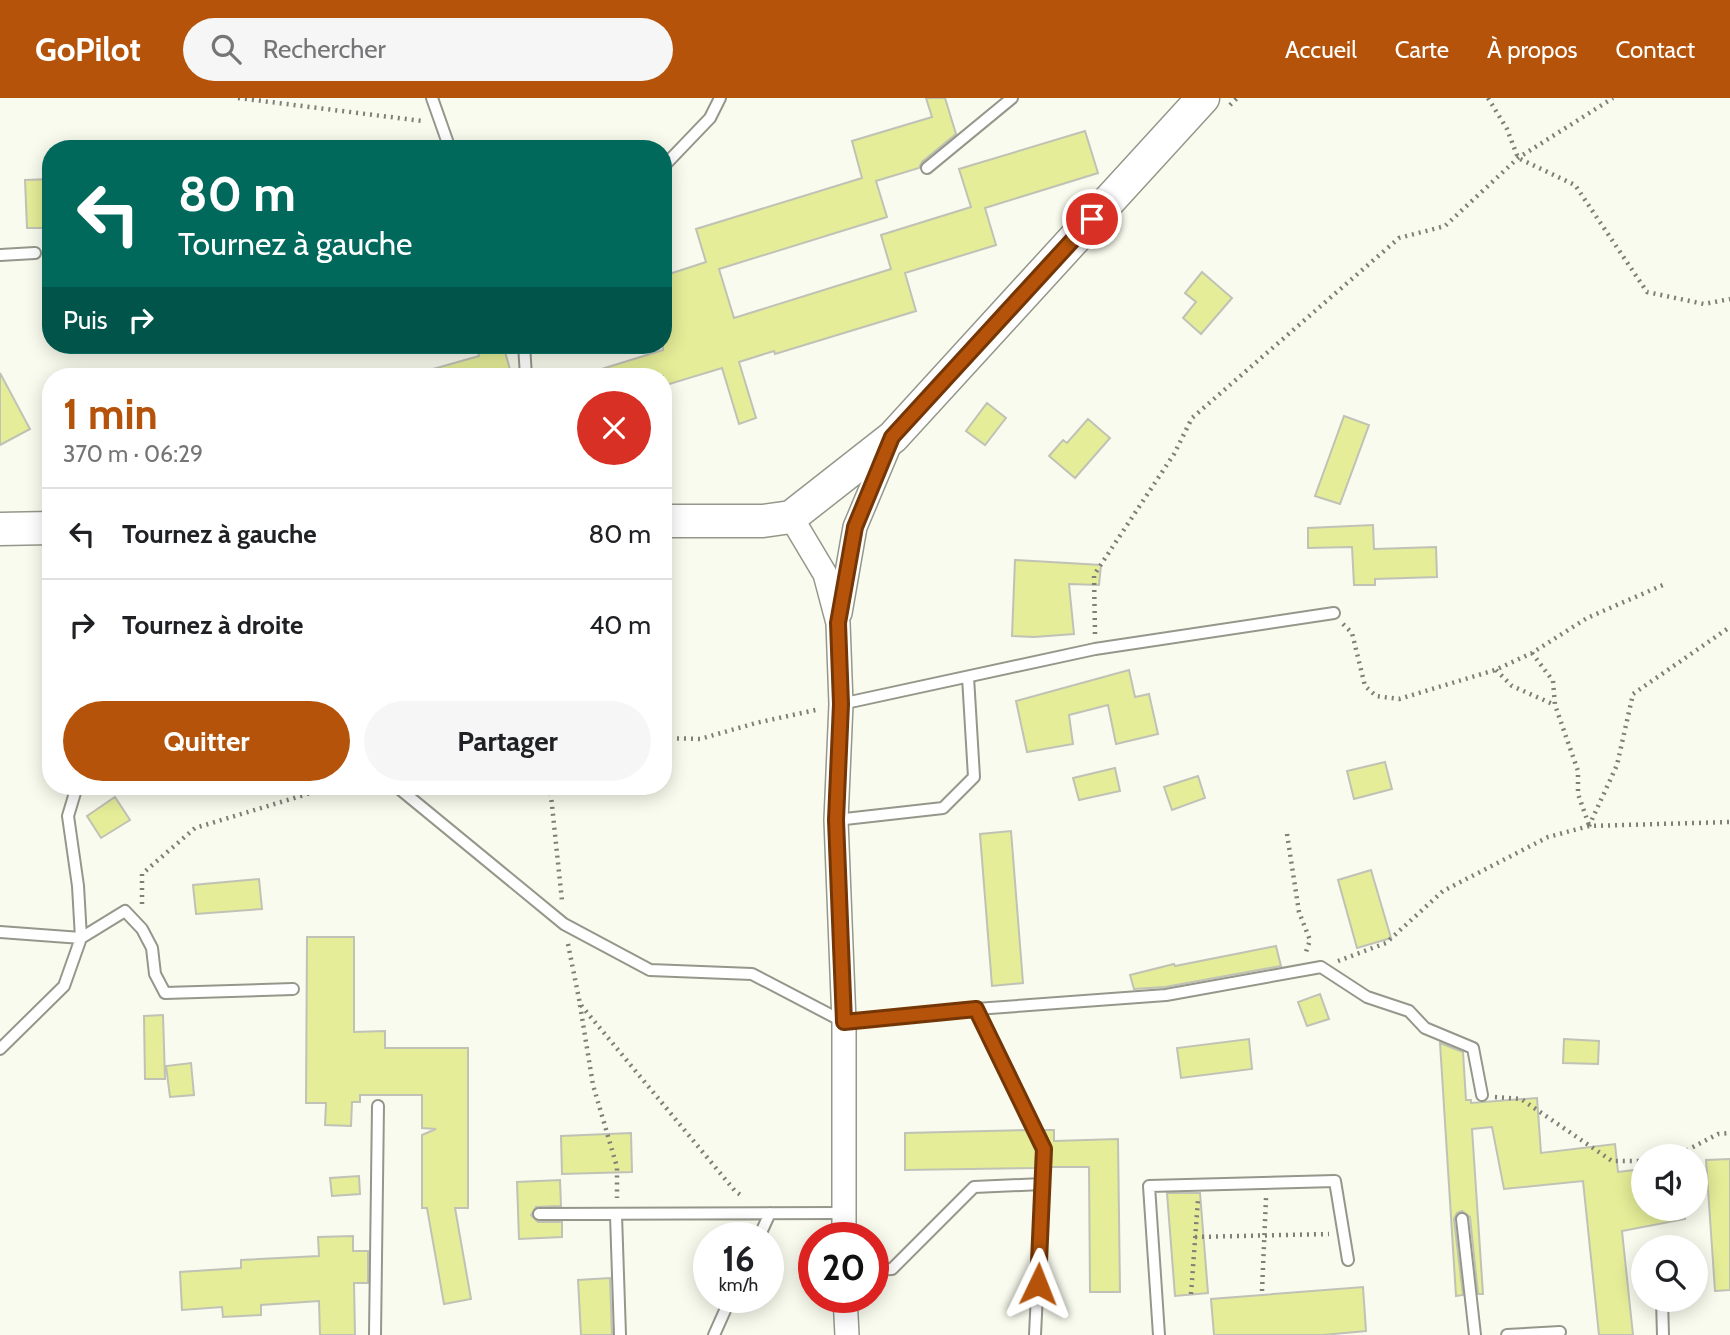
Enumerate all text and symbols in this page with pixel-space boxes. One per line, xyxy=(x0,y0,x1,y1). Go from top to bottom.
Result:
search box xyxy=(183,18,673,81)
text: GoPilot xyxy=(35,29,141,69)
icon: search xyxy=(207,30,245,68)
text: Rechercher xyxy=(263,33,386,65)
text: Accueil xyxy=(1285,35,1357,64)
text: Carte xyxy=(1395,35,1449,64)
text: À propos xyxy=(1487,35,1578,64)
text: Contact xyxy=(1616,35,1695,64)
text: 80 m xyxy=(178,164,296,223)
icon: left xyxy=(63,168,154,259)
pin xyxy=(1062,189,1122,249)
icon: arrive xyxy=(1073,200,1111,238)
text: Tournez à gauche xyxy=(178,224,412,263)
icon: right xyxy=(122,301,160,339)
text: Puis xyxy=(63,304,108,336)
text: 1 min xyxy=(63,388,158,440)
button: close xyxy=(577,391,651,465)
text: 370 m · 06:29 xyxy=(63,440,203,468)
icon: left xyxy=(63,515,101,553)
text: Tournez à gauche xyxy=(122,518,317,550)
text: 80 m xyxy=(588,518,651,550)
icon: right xyxy=(63,606,101,644)
text: Tournez à droite xyxy=(122,609,304,641)
text: 40 m xyxy=(589,609,651,641)
button: Quitter xyxy=(63,701,350,781)
button: Partager xyxy=(364,701,651,781)
map controls xyxy=(1631,1144,1708,1312)
button: sound xyxy=(1631,1144,1708,1221)
speed limit sign: 20 xyxy=(798,1222,889,1313)
button: search xyxy=(1631,1235,1708,1312)
text: 16 xyxy=(722,1237,755,1280)
position arrow xyxy=(1001,1247,1075,1321)
text: km/h xyxy=(719,1274,758,1296)

